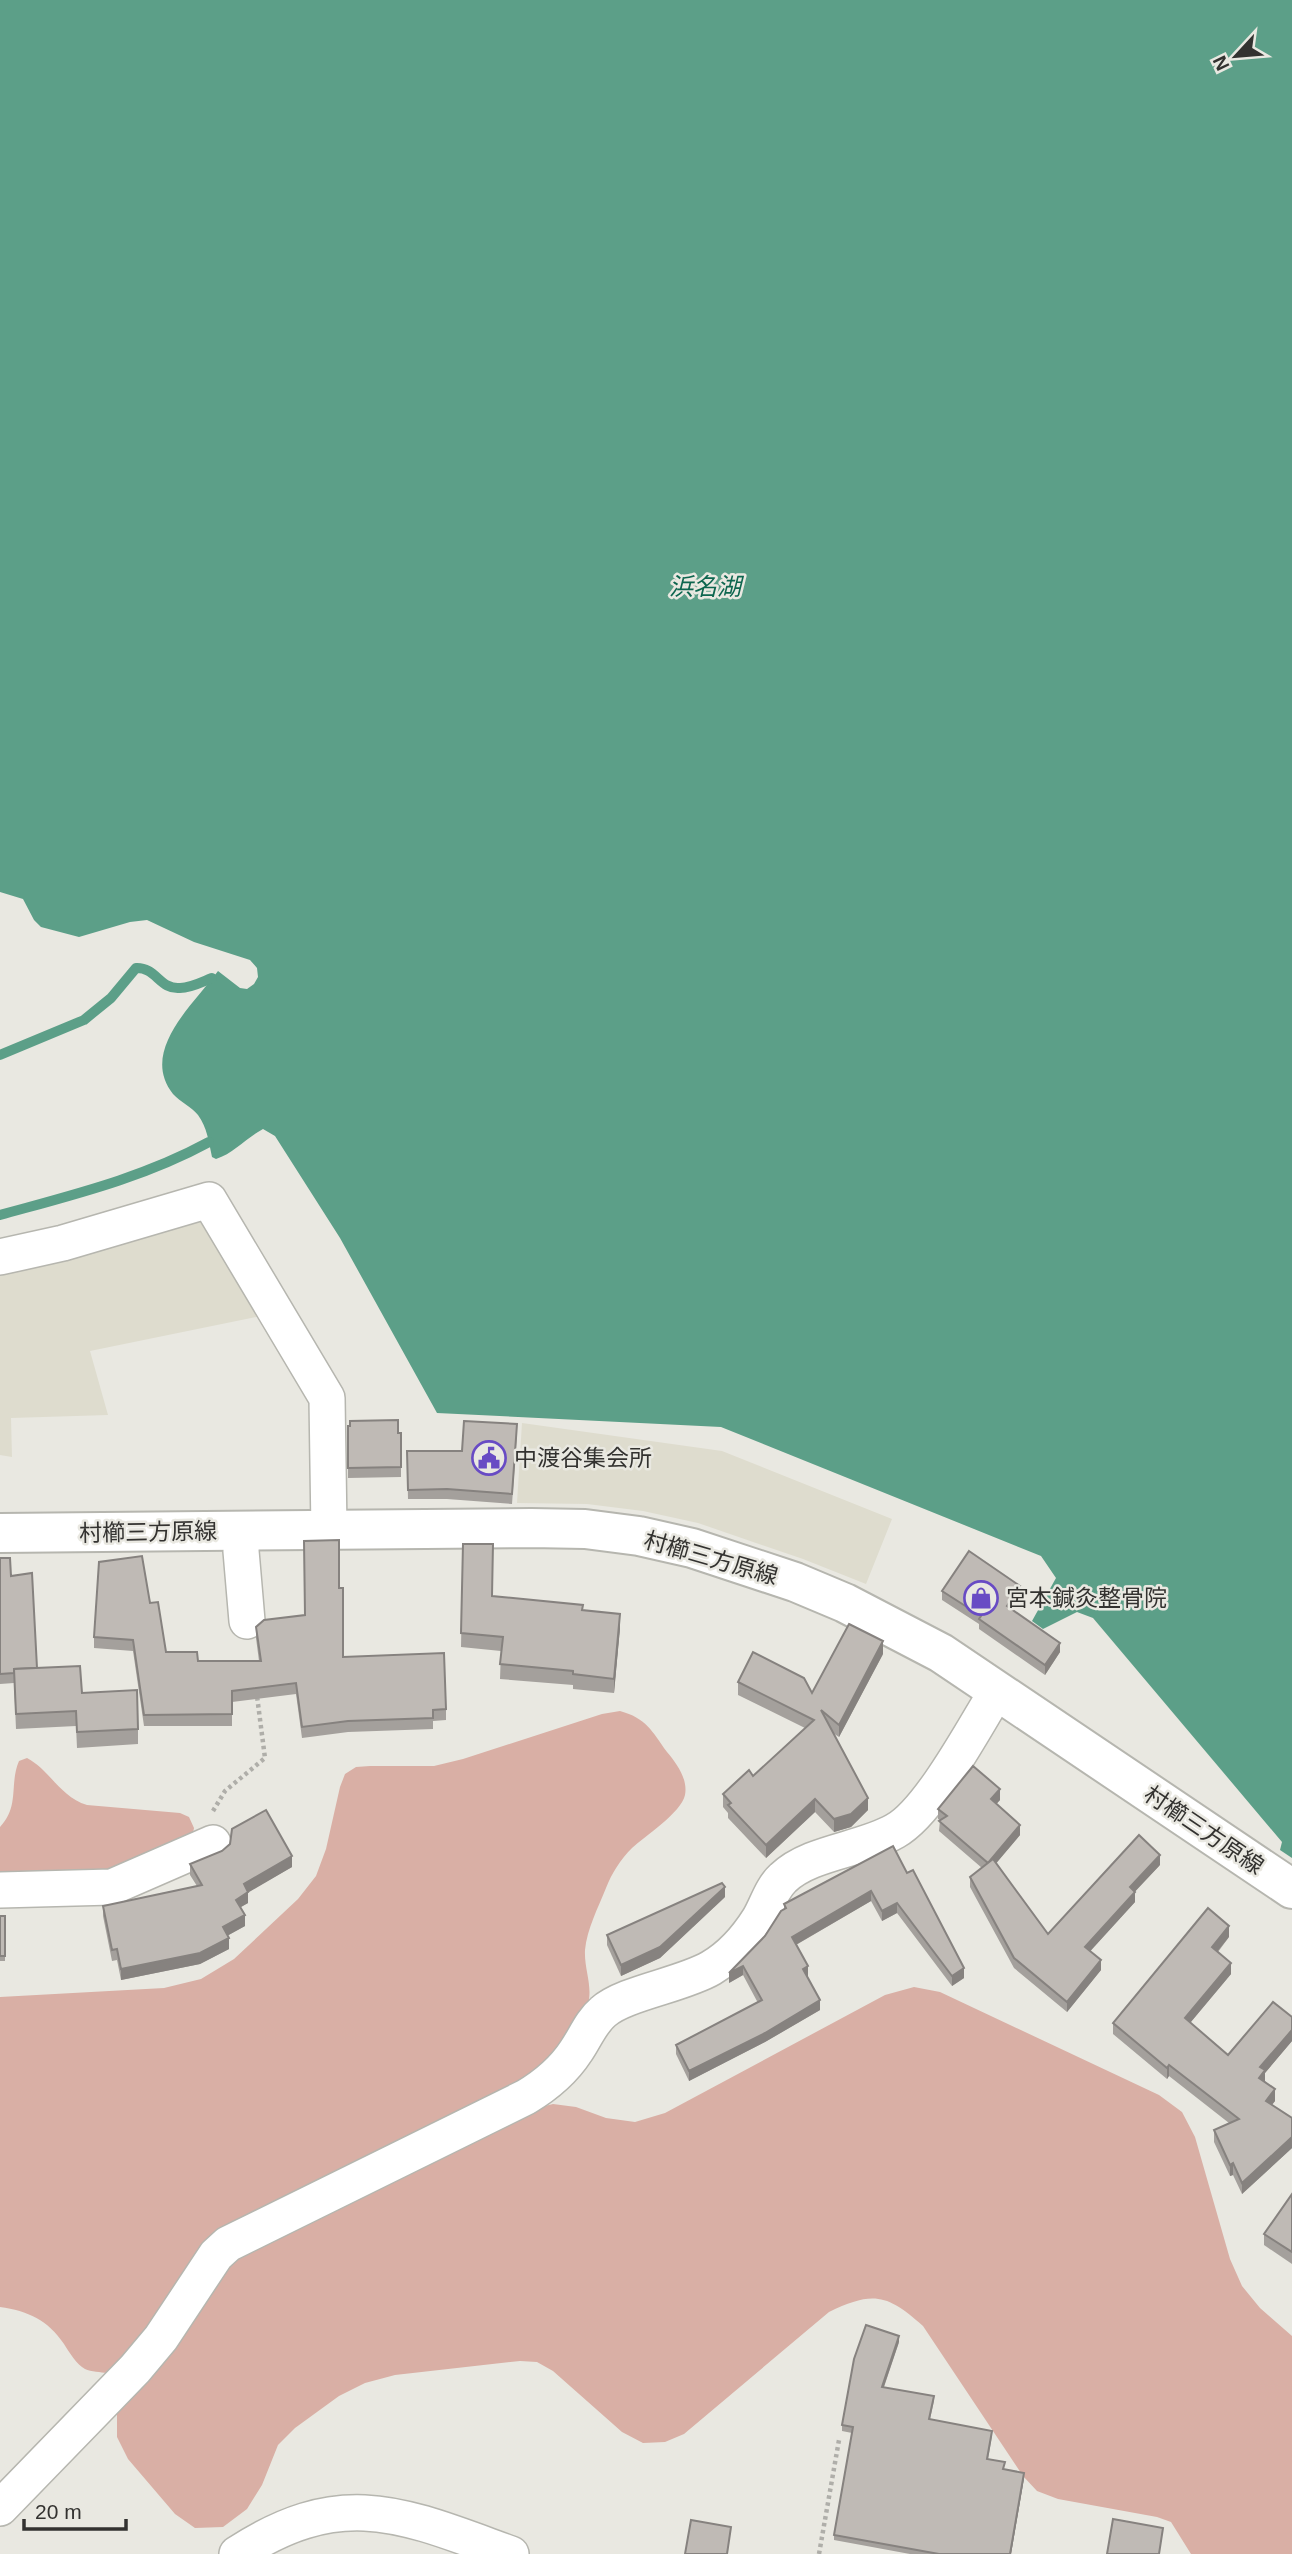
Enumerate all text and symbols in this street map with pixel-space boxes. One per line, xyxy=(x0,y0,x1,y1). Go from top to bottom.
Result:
north arrow xyxy=(1201,21,1271,91)
text: N xyxy=(1209,52,1234,74)
water label: 浜名湖 xyxy=(669,573,745,600)
public building icon: 中渡谷集会所 xyxy=(470,1439,508,1477)
place label: 中渡谷集会所 xyxy=(514,1445,652,1471)
street label: 村櫛三方原線 xyxy=(79,1518,217,1546)
street label: 村櫛三方原線 xyxy=(641,1526,781,1590)
shop icon: 宮本鍼灸整骨院 xyxy=(962,1579,1000,1617)
place label: 宮本鍼灸整骨院 xyxy=(1006,1585,1167,1611)
street label: 村櫛三方原線 xyxy=(1140,1781,1268,1879)
scale bar xyxy=(24,2488,126,2532)
text: 20 m xyxy=(35,2500,82,2523)

